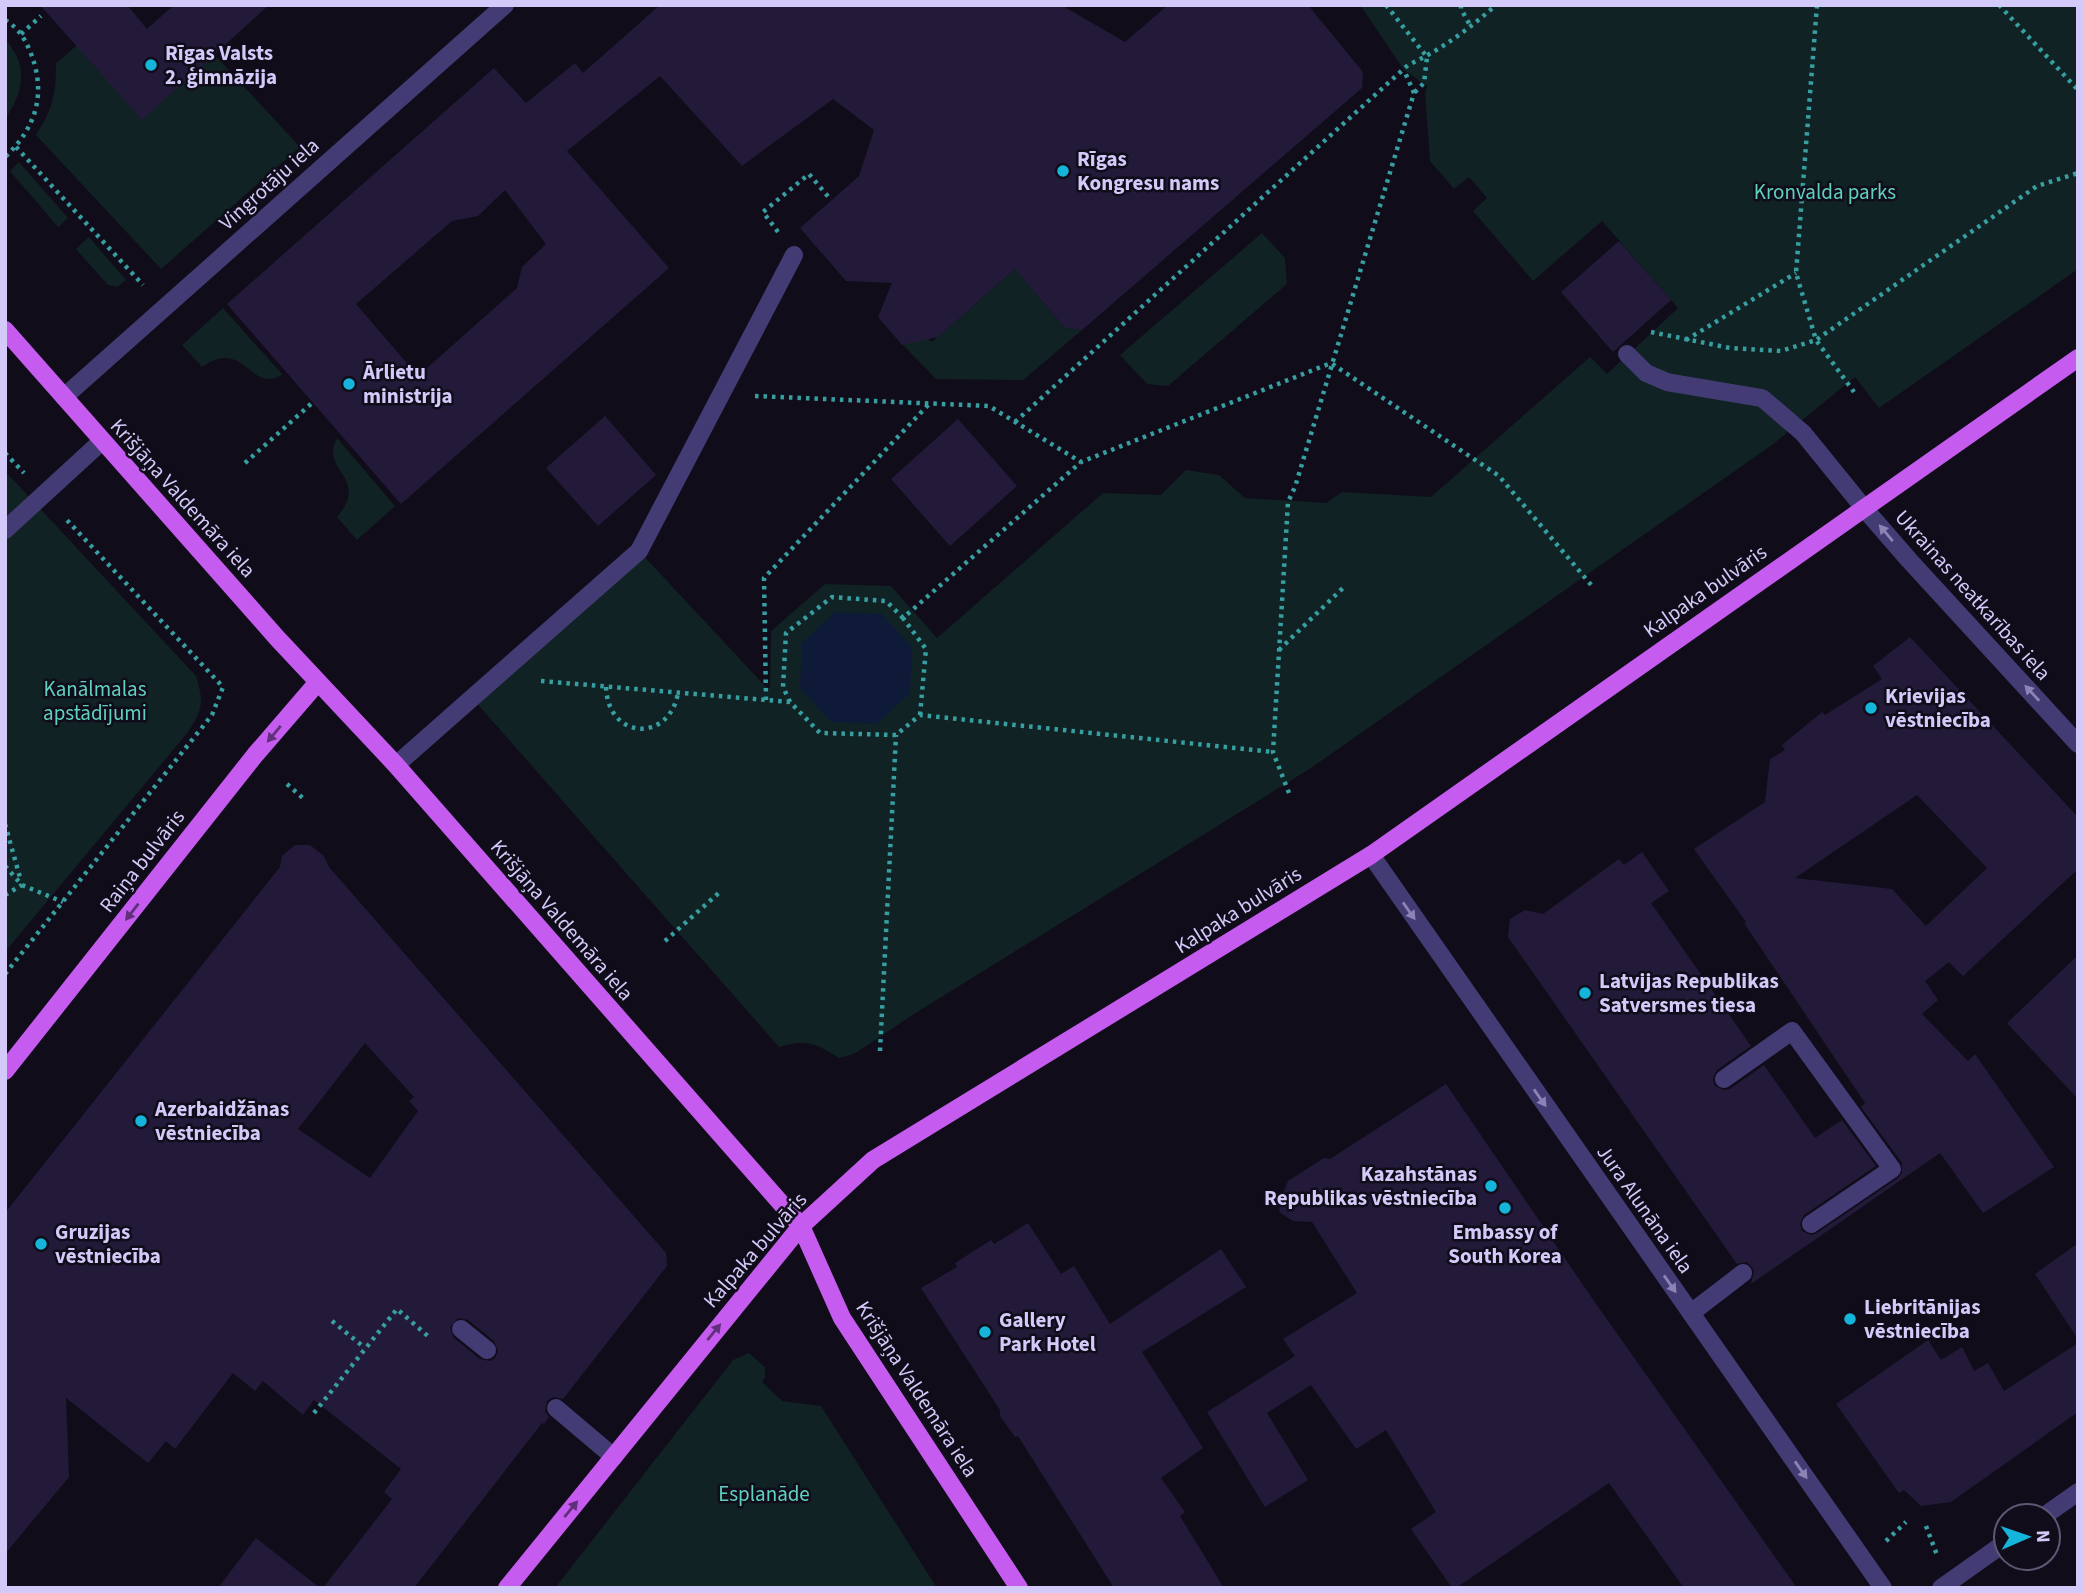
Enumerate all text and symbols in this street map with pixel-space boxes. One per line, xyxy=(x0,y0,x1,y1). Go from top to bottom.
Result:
place label: Rīgas Valsts 2. ģimnāzija xyxy=(165,38,277,92)
marker: Rīgas Valsts 2. ģimnāzija xyxy=(143,57,159,73)
street label: Vingrotāju iela xyxy=(212,131,326,237)
place label: Rīgas Kongresu nams xyxy=(1077,144,1219,198)
marker: Rīgas Kongresu nams xyxy=(1055,163,1071,179)
park label: Kronvalda parks xyxy=(1754,177,1896,207)
place label: Ārlietu ministrija xyxy=(362,357,453,411)
marker: Ārlietu ministrija xyxy=(341,376,357,392)
street label: Krišjāņa Valdemāra iela xyxy=(103,412,263,584)
street label: Ukrainas neatkarības iela xyxy=(1888,503,2058,687)
one-way arrow xyxy=(1879,525,1894,542)
street label: Kalpaka bulvāris xyxy=(1637,537,1773,645)
park label: Kanālmalas apstādījumi xyxy=(43,674,147,728)
place label: Krievijas vēstniecība xyxy=(1885,681,1991,735)
one-way arrow xyxy=(2024,685,2040,702)
marker: Krievijas vēstniecība xyxy=(1863,700,1879,716)
one-way arrow xyxy=(266,725,282,743)
street label: Raiņa bulvāris xyxy=(92,803,192,919)
street label: Krišjāņa Valdemāra iela xyxy=(483,833,641,1007)
street label: Kalpaka bulvāris xyxy=(1169,859,1307,961)
one-way arrow xyxy=(124,902,139,920)
one-way arrow xyxy=(1402,902,1416,920)
place label: Latvijas Republikas Satversmes tiesa xyxy=(1599,966,1779,1020)
marker: Latvijas Republikas Satversmes tiesa xyxy=(1577,985,1593,1001)
one-way arrow xyxy=(1533,1089,1547,1107)
place label: Azerbaidžānas vēstniecība xyxy=(154,1094,289,1148)
marker: Azerbaidžānas vēstniecība xyxy=(133,1113,149,1129)
street label: Jura Alunāna iela xyxy=(1589,1139,1701,1279)
place label: Kazahstānas Republikas vēstniecība xyxy=(1264,1159,1477,1213)
marker: Kazahstānas Republikas vēstniecība xyxy=(1483,1178,1499,1194)
street label: Kalpaka bulvāris xyxy=(696,1185,814,1314)
marker: Embassy of South Korea xyxy=(1497,1200,1513,1216)
place label: Gruzijas vēstniecība xyxy=(55,1217,161,1271)
place label: Embassy of South Korea xyxy=(1448,1217,1562,1271)
marker: Gruzijas vēstniecība xyxy=(33,1236,49,1252)
one-way arrow xyxy=(1663,1275,1677,1293)
place label: Liebritānijas vēstniecība xyxy=(1864,1292,1980,1346)
street label: Krišjāņa Valdemāra iela xyxy=(849,1295,985,1483)
place label: Gallery Park Hotel xyxy=(999,1305,1096,1359)
marker: Liebritānijas vēstniecība xyxy=(1842,1311,1858,1327)
one-way arrow xyxy=(706,1324,721,1341)
marker: Gallery Park Hotel xyxy=(977,1324,993,1340)
one-way arrow xyxy=(1794,1461,1808,1479)
park label: Esplanāde xyxy=(718,1479,810,1509)
one-way arrow xyxy=(563,1501,578,1518)
north arrow xyxy=(1992,1502,2062,1572)
text: N xyxy=(2029,1530,2056,1543)

